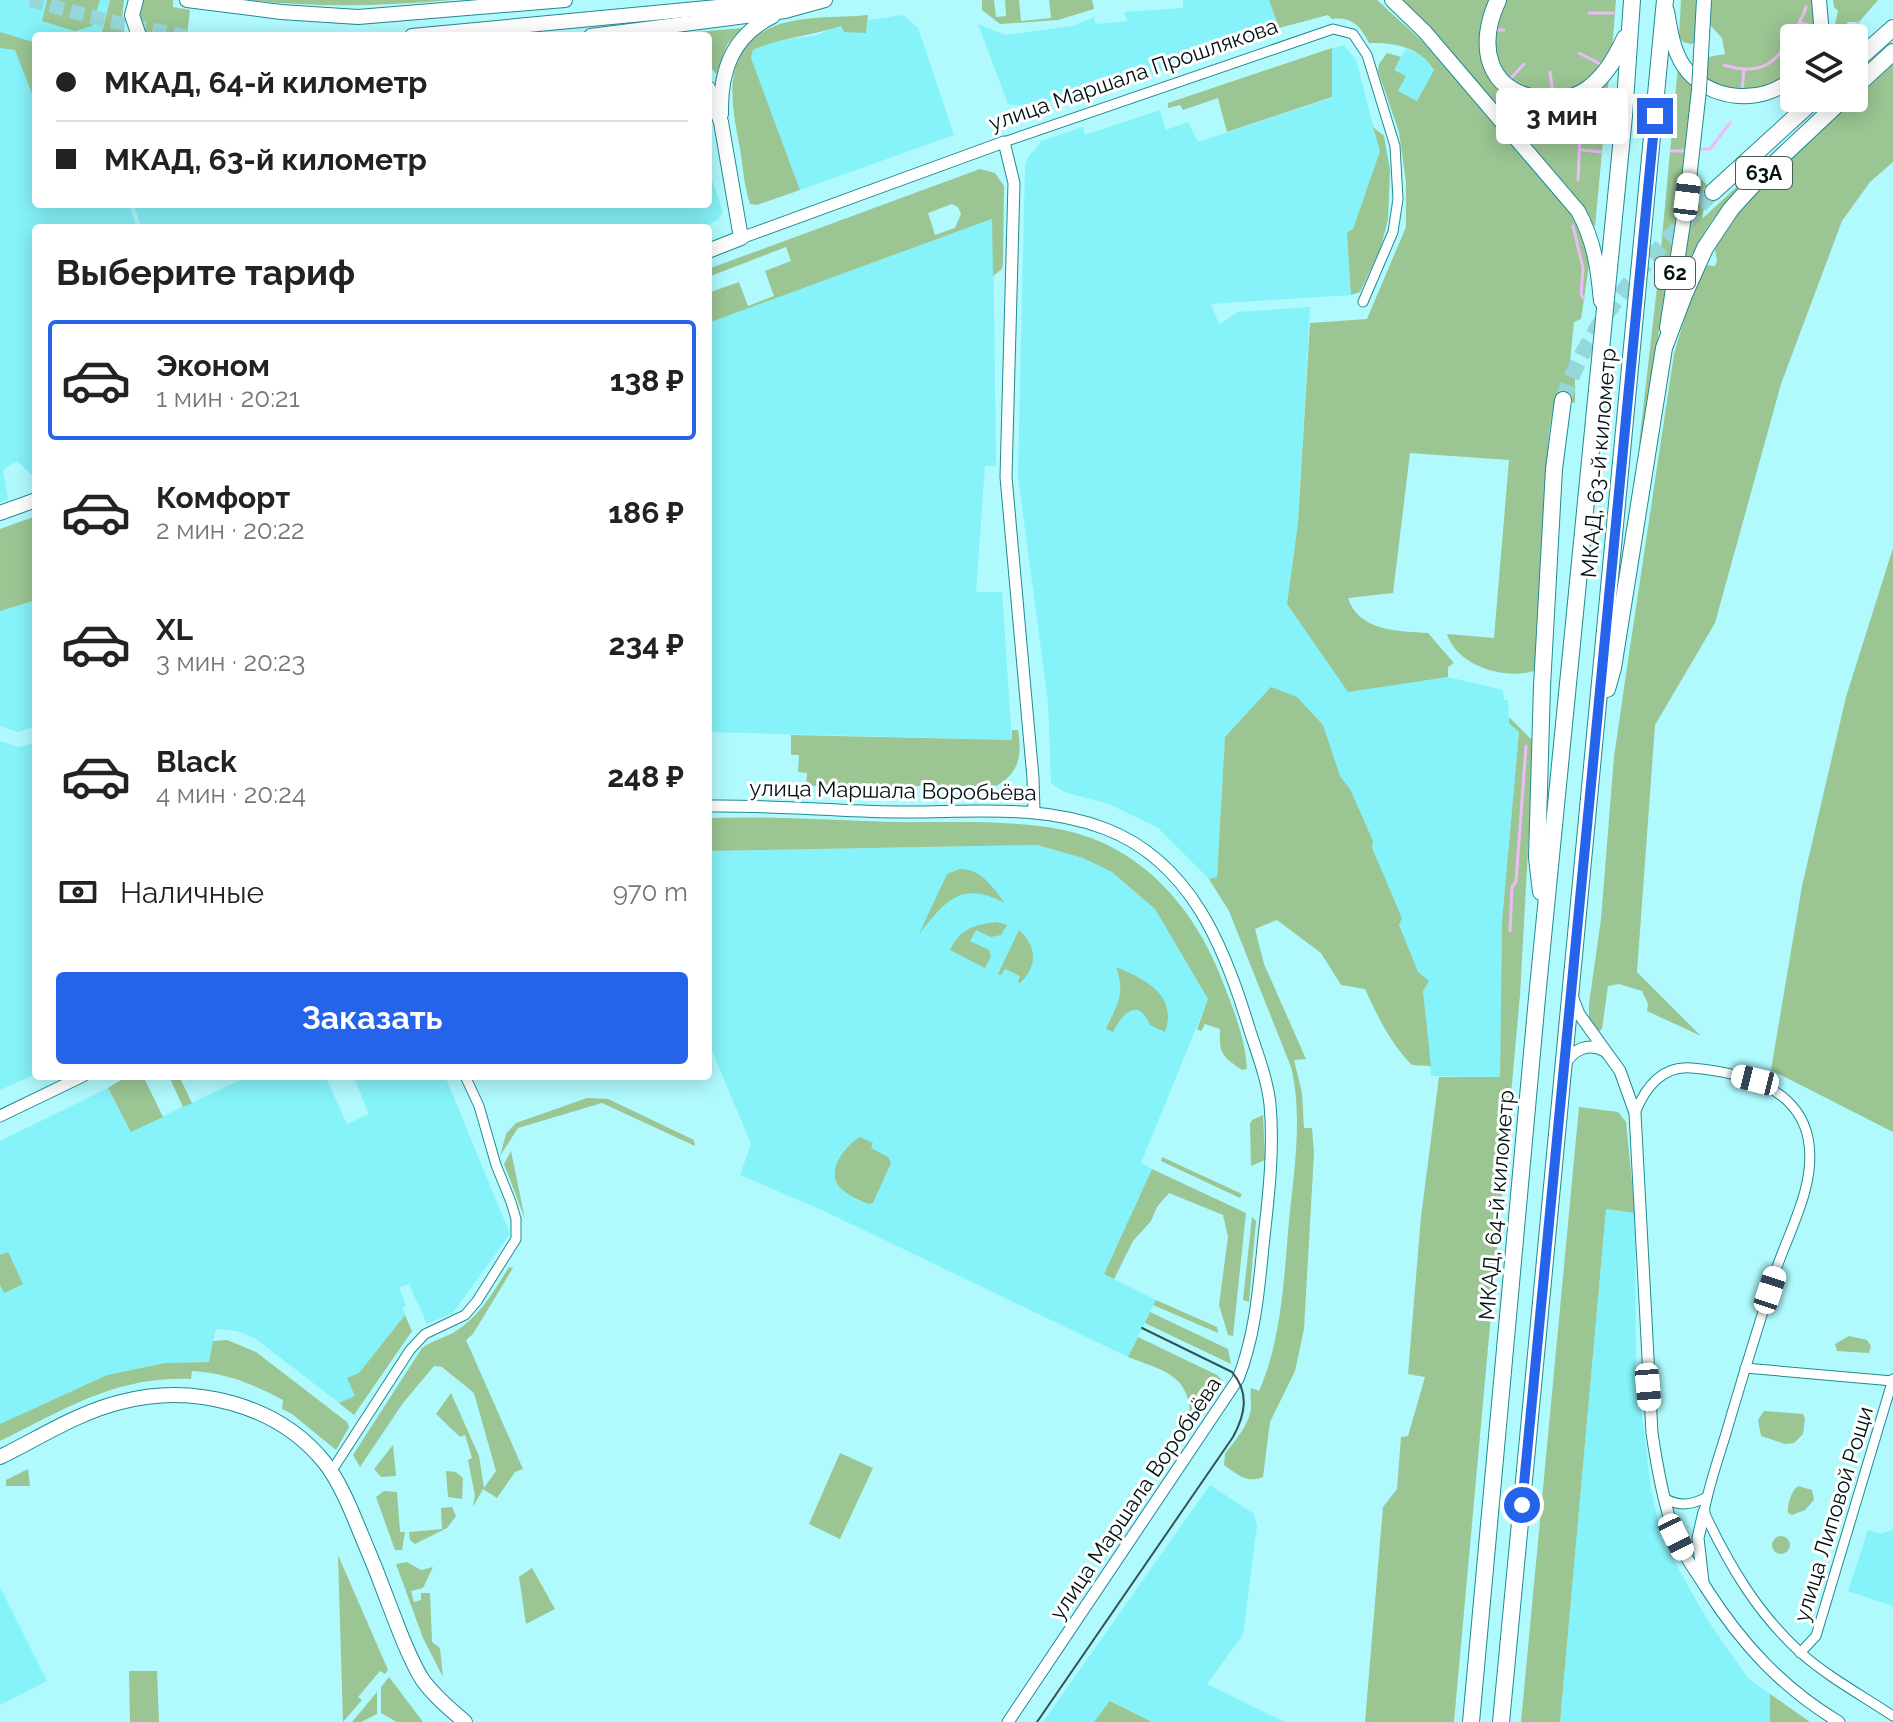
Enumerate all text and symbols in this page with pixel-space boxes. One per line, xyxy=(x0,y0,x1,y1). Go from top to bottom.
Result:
street label: улица Маршала Прошлякова xyxy=(985,12,1281,136)
map controls xyxy=(1780,24,1868,112)
button: layers xyxy=(1780,24,1868,112)
text: МКАД, 64-й километр xyxy=(104,65,427,100)
callout: 3 мин xyxy=(1495,88,1627,144)
route end xyxy=(1637,98,1673,134)
text: 3 мин xyxy=(1526,101,1598,131)
text: МКАД, 63-й километр xyxy=(104,142,427,177)
road number: 63A xyxy=(1736,157,1792,189)
car xyxy=(1672,172,1702,222)
text: Выберите тариф xyxy=(56,251,355,293)
road number: 62 xyxy=(1655,257,1695,289)
icon: car xyxy=(60,344,132,416)
street label: МКАД, 63-й километр xyxy=(1575,347,1621,579)
text: Эконом xyxy=(156,348,270,383)
text: 138 ₽ xyxy=(610,363,684,398)
text: 1 мин · 20:21 xyxy=(156,383,300,413)
icon: car xyxy=(60,476,132,548)
text: Комфорт xyxy=(156,480,290,515)
text: 186 ₽ xyxy=(608,495,684,530)
text: 2 мин · 20:22 xyxy=(156,515,305,545)
icon: car xyxy=(60,608,132,680)
text: XL xyxy=(156,612,193,647)
text: 234 ₽ xyxy=(609,627,684,662)
text: 3 мин · 20:23 xyxy=(156,647,305,677)
icon: car xyxy=(60,740,132,812)
text: Black xyxy=(156,744,237,779)
text: 248 ₽ xyxy=(607,759,684,794)
street label: улица Маршала Воробьёва xyxy=(749,774,1037,806)
text: 4 мин · 20:24 xyxy=(156,779,306,809)
icon: cash xyxy=(56,870,100,914)
text: Наличные xyxy=(120,875,264,910)
text: 970 m xyxy=(613,877,688,907)
button: Заказать xyxy=(56,972,688,1064)
car xyxy=(1729,1063,1781,1097)
street label: МКАД, 64-й километр xyxy=(1473,1089,1519,1321)
car xyxy=(1751,1263,1789,1317)
car xyxy=(1634,1362,1662,1412)
street label: улица Маршала Воробьёва xyxy=(1044,1372,1226,1624)
street label: улица Липовой Рощи xyxy=(1788,1403,1878,1625)
route start xyxy=(1504,1487,1540,1523)
car xyxy=(1655,1510,1697,1564)

